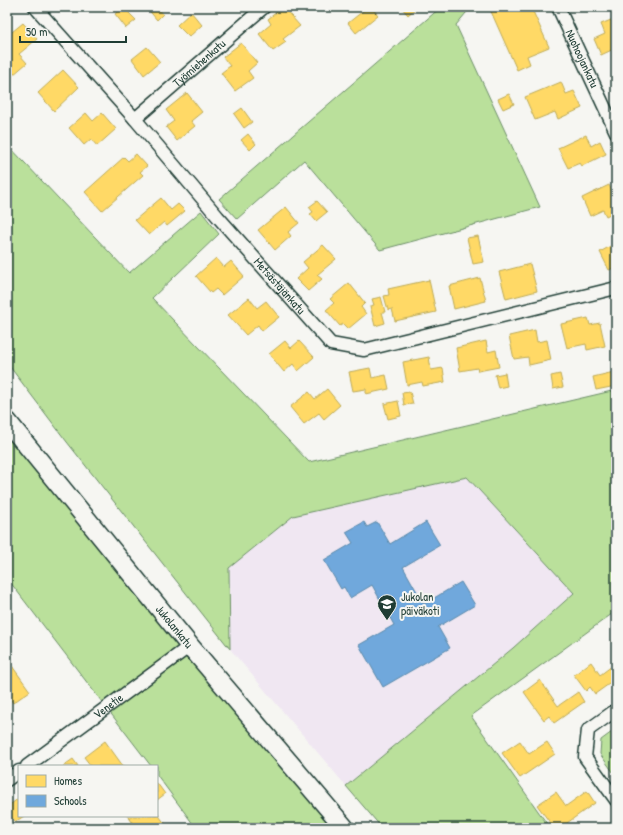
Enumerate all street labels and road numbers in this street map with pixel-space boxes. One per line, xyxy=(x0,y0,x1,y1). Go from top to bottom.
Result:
street label: Nuohoojankatu xyxy=(562,27,603,91)
street label: Työmiehenkatu xyxy=(169,35,229,91)
street label: Metsästäjänkatu xyxy=(250,254,310,318)
street label: Jukolankatu xyxy=(152,601,197,652)
street label: Venetie xyxy=(90,689,127,722)

